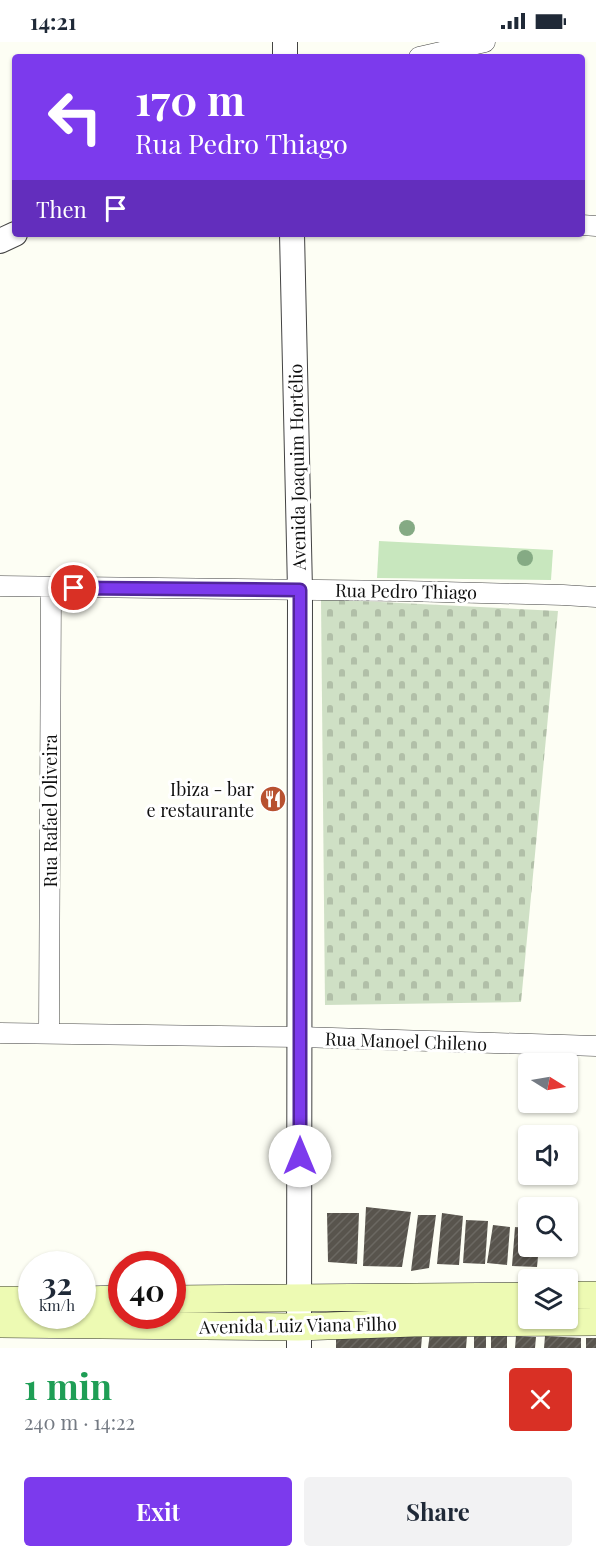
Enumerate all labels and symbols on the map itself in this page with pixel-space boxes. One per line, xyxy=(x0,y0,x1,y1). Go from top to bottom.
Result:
street label: Avenida Joaquim Hortélio xyxy=(283,363,311,571)
pin xyxy=(48,562,99,613)
street label: Rua Pedro Thiago xyxy=(335,578,477,604)
street label: Rua Rafael Oliveira xyxy=(38,734,62,888)
place label: Ibiza - bar e restaurante xyxy=(147,777,254,822)
restaurant icon: Ibiza - bar e restaurante xyxy=(258,784,288,814)
street label: Rua Manoel Chileno xyxy=(325,1026,488,1056)
north arrow xyxy=(518,1053,578,1113)
position arrow xyxy=(268,1124,332,1188)
speed limit sign: 40 xyxy=(108,1251,186,1329)
street label: Avenida Luiz Viana Filho xyxy=(198,1311,397,1339)

